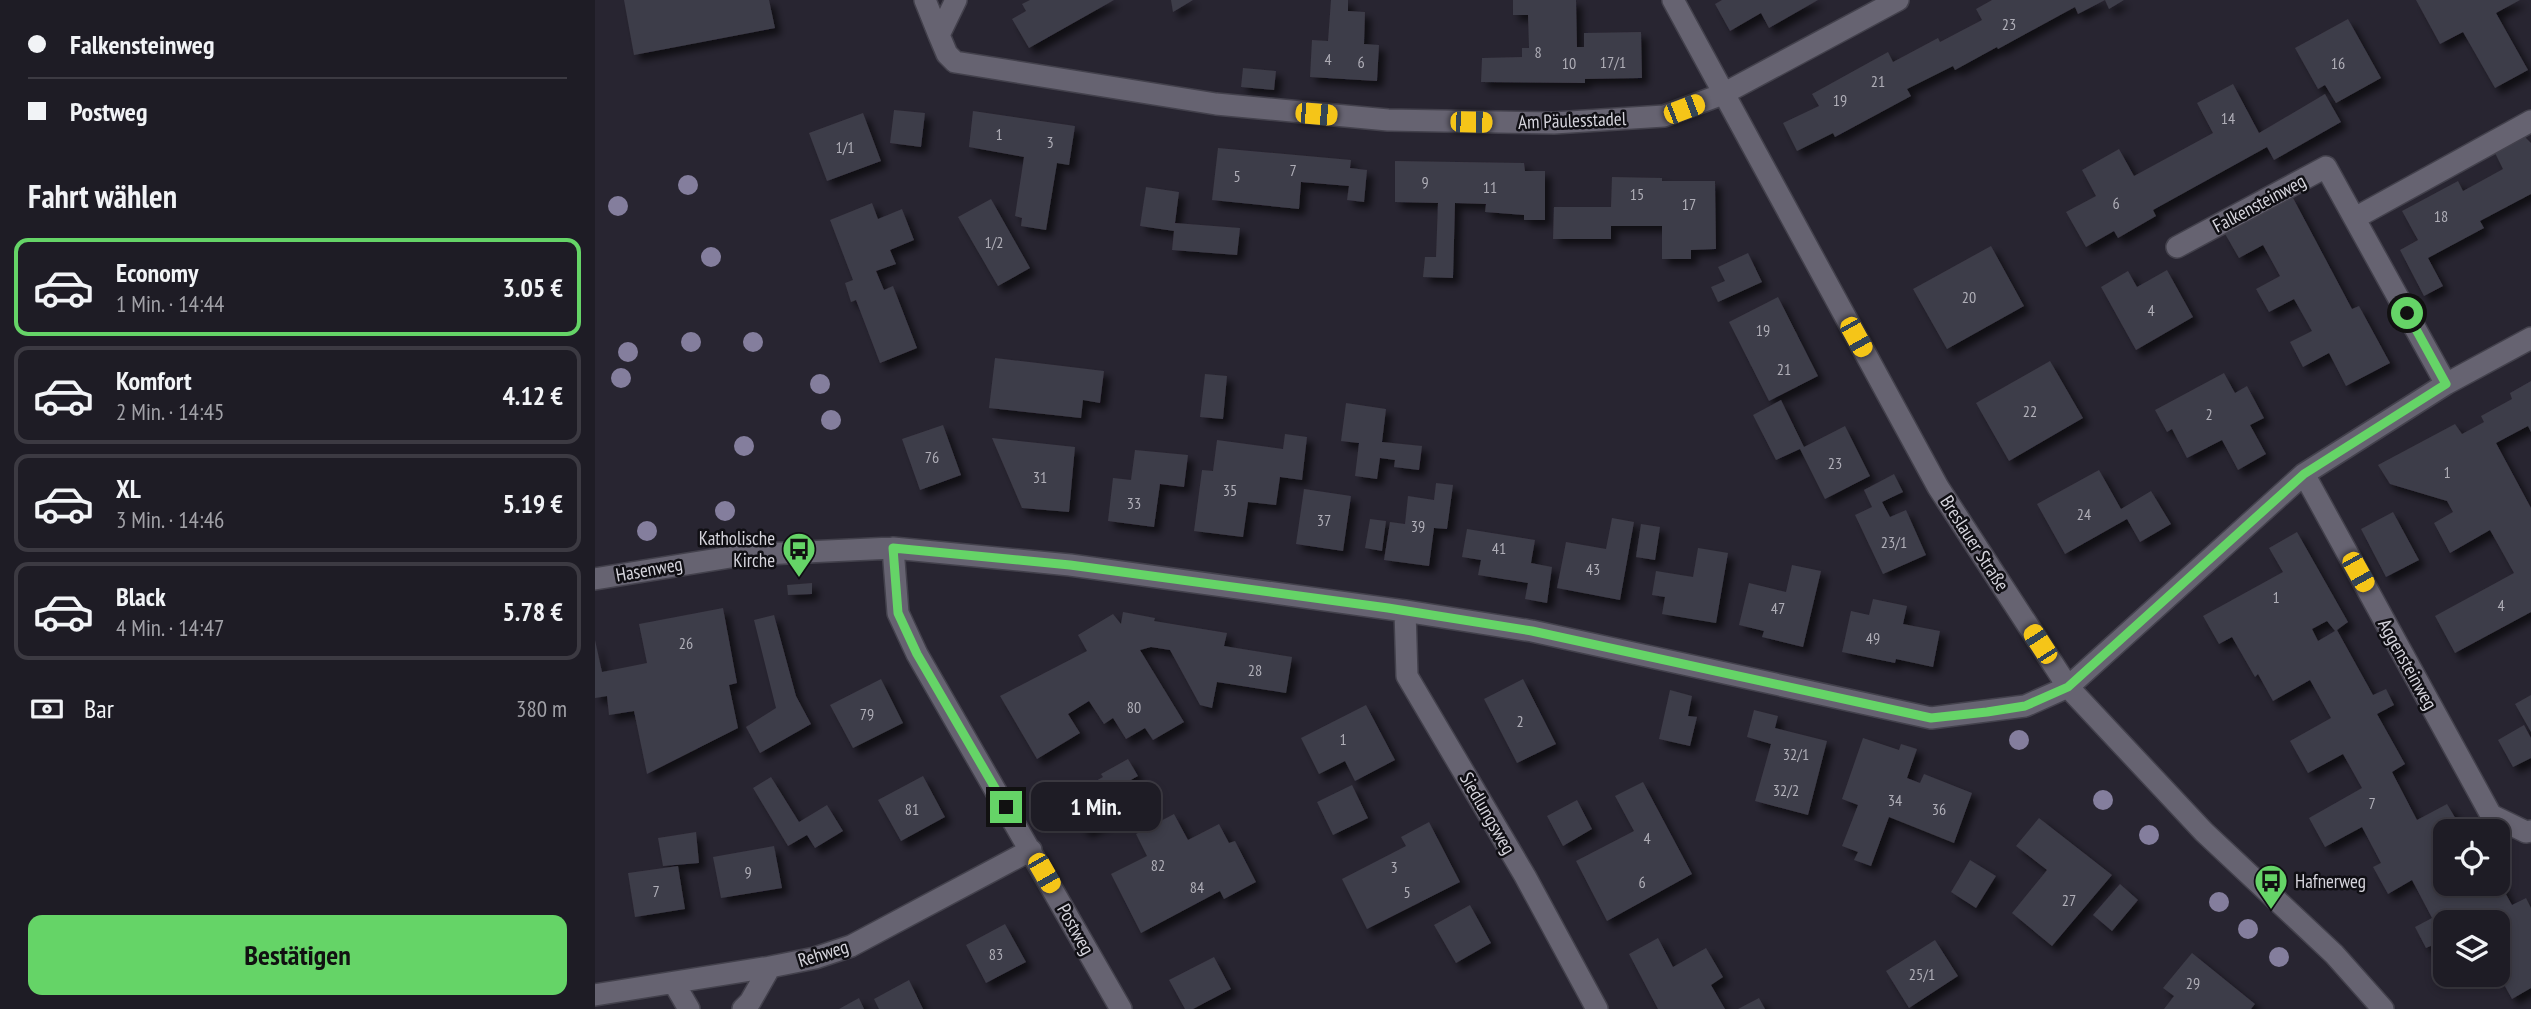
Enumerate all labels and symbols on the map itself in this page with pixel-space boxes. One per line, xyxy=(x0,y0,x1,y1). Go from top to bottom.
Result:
house number: 23 xyxy=(2002,14,2016,34)
house number: 8 xyxy=(1534,42,1542,62)
house number: 4 xyxy=(1324,49,1332,69)
house number: 6 xyxy=(1357,52,1365,72)
house number: 17/1 xyxy=(1600,52,1626,72)
house number: 10 xyxy=(1562,53,1576,73)
house number: 16 xyxy=(2331,53,2345,73)
house number: 21 xyxy=(1871,71,1885,91)
house number: 19 xyxy=(1833,90,1847,110)
car xyxy=(1661,92,1708,126)
car xyxy=(1295,102,1338,126)
street label: Am Päulesstadel xyxy=(1517,106,1627,134)
house number: 14 xyxy=(2221,108,2235,128)
car xyxy=(1450,111,1493,133)
house number: 1 xyxy=(995,124,1003,144)
house number: 3 xyxy=(1046,132,1054,152)
house number: 1/1 xyxy=(835,137,855,157)
house number: 7 xyxy=(1289,160,1297,180)
house number: 5 xyxy=(1233,166,1241,186)
street label: Falkensteinweg xyxy=(2208,168,2310,238)
house number: 9 xyxy=(1421,172,1429,192)
house number: 11 xyxy=(1483,177,1497,197)
house number: 15 xyxy=(1630,184,1644,204)
house number: 6 xyxy=(2112,193,2120,213)
house number: 17 xyxy=(1682,194,1696,214)
house number: 18 xyxy=(2434,206,2448,226)
house number: 1/2 xyxy=(984,232,1004,252)
house number: 20 xyxy=(1962,287,1976,307)
route start xyxy=(2391,297,2423,329)
house number: 4 xyxy=(2147,300,2155,320)
car xyxy=(1837,314,1876,360)
house number: 19 xyxy=(1756,320,1770,340)
house number: 21 xyxy=(1777,359,1791,379)
house number: 22 xyxy=(2023,401,2037,421)
house number: 2 xyxy=(2205,404,2213,424)
house number: 76 xyxy=(925,447,939,467)
house number: 23 xyxy=(1828,453,1842,473)
house number: 1 xyxy=(2443,462,2451,482)
house number: 31 xyxy=(1033,467,1047,487)
house number: 35 xyxy=(1223,480,1237,500)
street label: Breslauer Straße xyxy=(1935,491,2015,595)
house number: 33 xyxy=(1127,493,1141,513)
house number: 24 xyxy=(2077,504,2091,524)
house number: 37 xyxy=(1317,510,1331,530)
house number: 39 xyxy=(1411,516,1425,536)
place label: Katholische Kirche xyxy=(699,526,775,572)
bus stop icon: Katholische Kirche xyxy=(780,530,818,579)
house number: 23/1 xyxy=(1881,532,1907,552)
house number: 41 xyxy=(1492,538,1506,558)
car xyxy=(2339,549,2378,595)
street label: Hasenweg xyxy=(614,551,684,587)
house number: 43 xyxy=(1586,559,1600,579)
house number: 1 xyxy=(2272,587,2280,607)
house number: 4 xyxy=(2497,595,2505,615)
house number: 47 xyxy=(1771,598,1785,618)
street label: Aggensteinweg xyxy=(2373,614,2443,714)
car xyxy=(2020,621,2061,667)
house number: 49 xyxy=(1866,628,1880,648)
house number: 26 xyxy=(679,633,693,653)
house number: 28 xyxy=(1248,660,1262,680)
house number: 80 xyxy=(1127,697,1141,717)
house number: 79 xyxy=(860,704,874,724)
house number: 2 xyxy=(1516,711,1524,731)
house number: 1 xyxy=(1339,729,1347,749)
house number: 32/1 xyxy=(1783,744,1809,764)
street label: Siedlungsweg xyxy=(1455,768,1521,858)
house number: 32/2 xyxy=(1773,780,1799,800)
callout: 1 Min. xyxy=(1031,782,1160,832)
house number: 34 xyxy=(1888,790,1902,810)
route end xyxy=(990,791,1022,823)
house number: 7 xyxy=(2368,793,2376,813)
house number: 81 xyxy=(905,799,919,819)
house number: 36 xyxy=(1932,799,1946,819)
house number: 4 xyxy=(1643,828,1651,848)
car xyxy=(1025,850,1064,896)
house number: 82 xyxy=(1151,855,1165,875)
house number: 3 xyxy=(1390,857,1398,877)
house number: 9 xyxy=(744,862,752,882)
bus stop icon: Hafnerweg xyxy=(2252,862,2290,911)
place label: Hafnerweg xyxy=(2295,869,2366,893)
house number: 6 xyxy=(1638,872,1646,892)
house number: 84 xyxy=(1190,877,1204,897)
house number: 7 xyxy=(652,881,660,901)
house number: 5 xyxy=(1403,882,1411,902)
house number: 27 xyxy=(2062,890,2076,910)
street label: Postweg xyxy=(1052,899,1100,959)
street label: Rehweg xyxy=(795,934,851,972)
house number: 83 xyxy=(989,944,1003,964)
house number: 25/1 xyxy=(1909,964,1935,984)
house number: 29 xyxy=(2186,973,2200,993)

